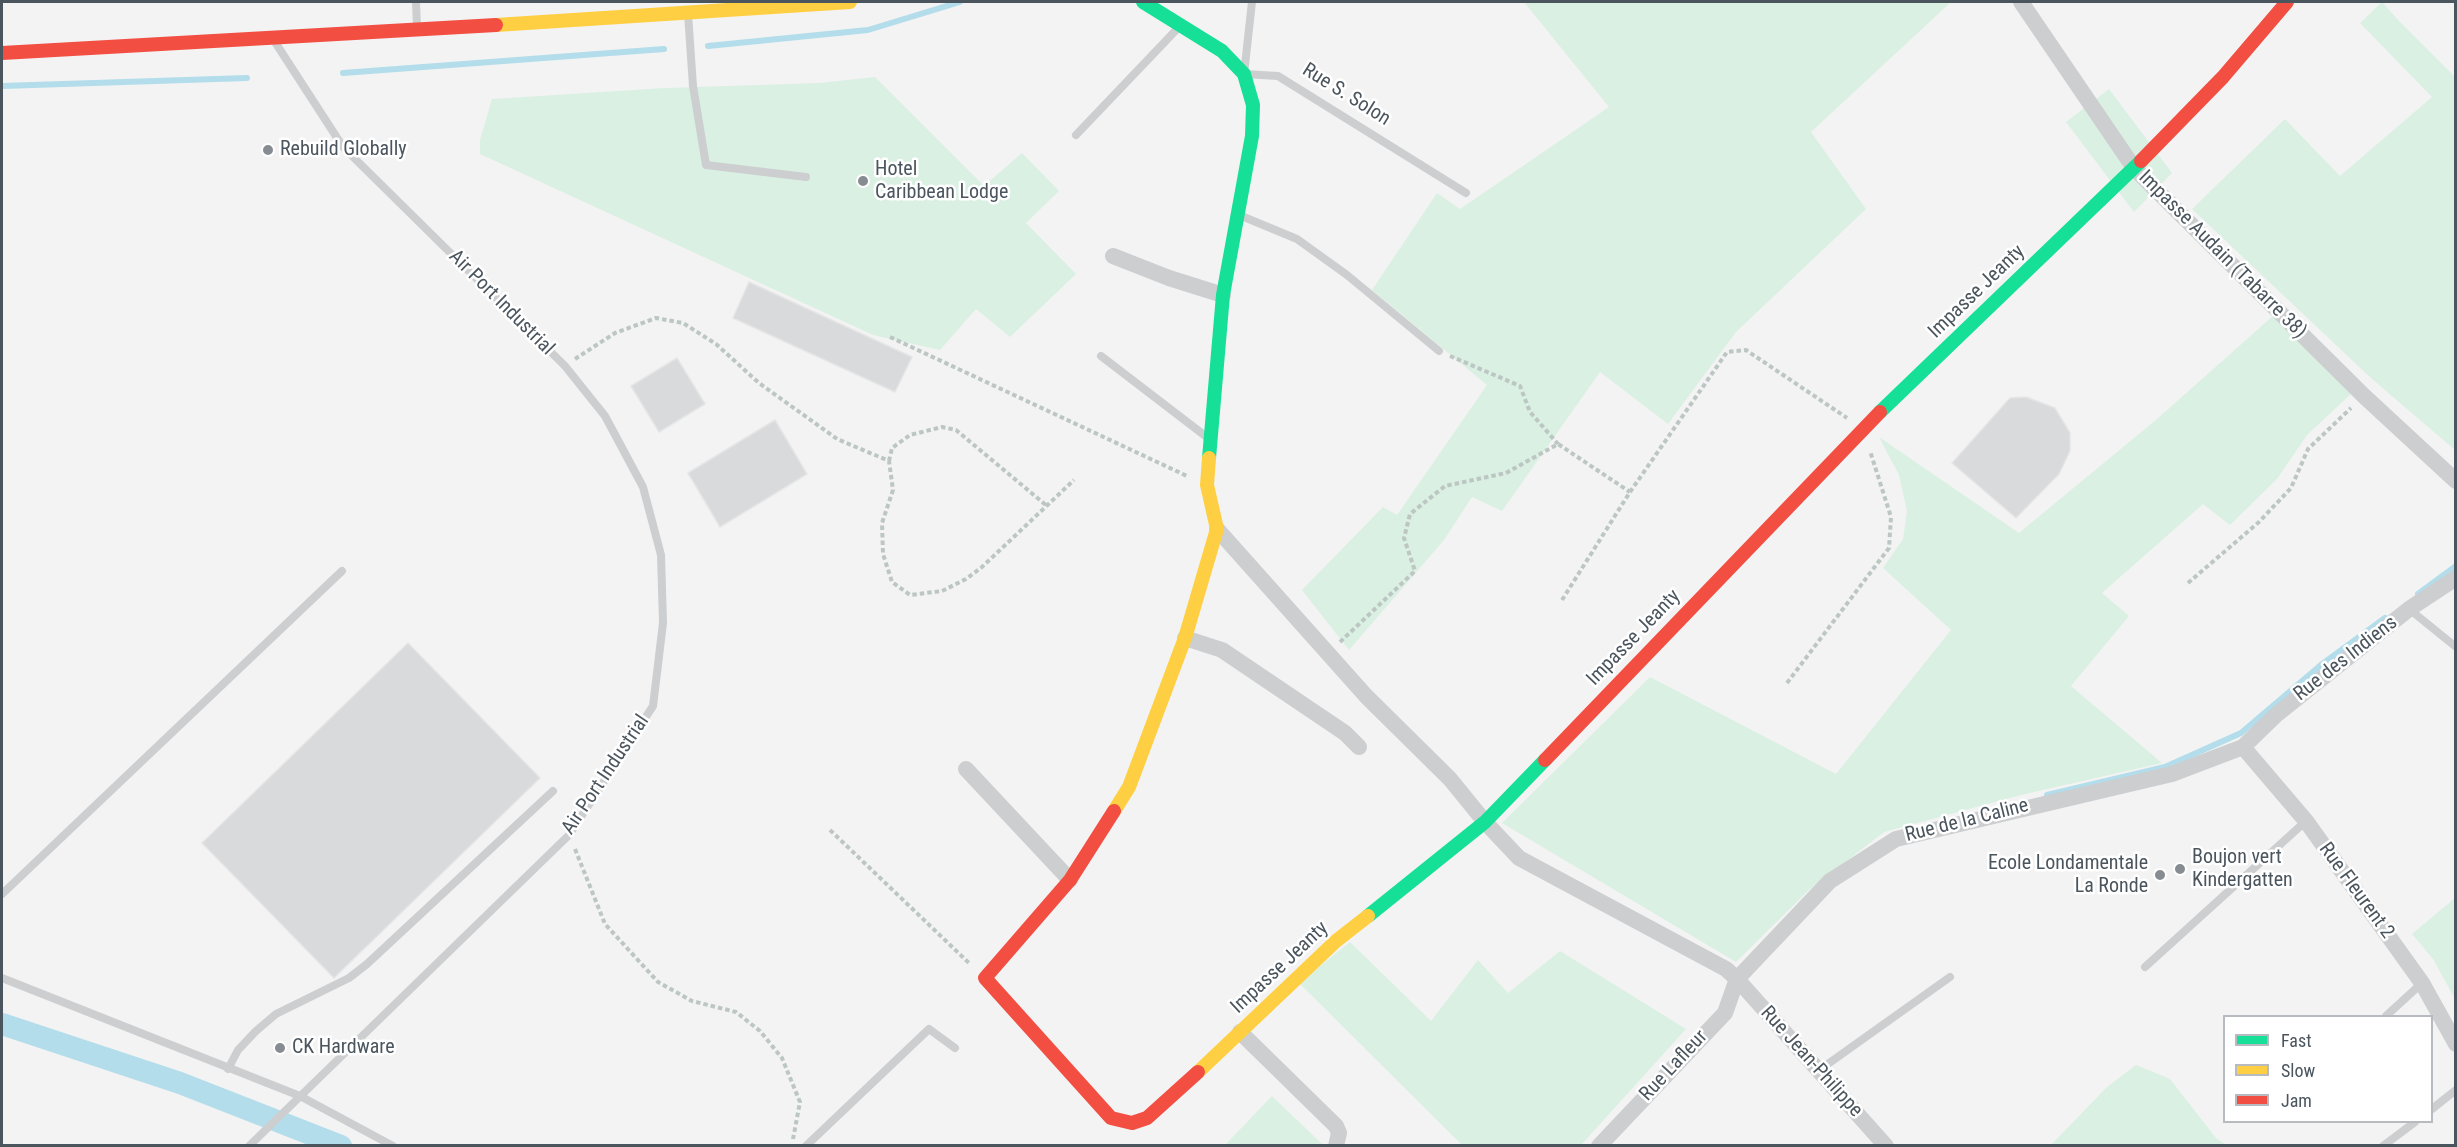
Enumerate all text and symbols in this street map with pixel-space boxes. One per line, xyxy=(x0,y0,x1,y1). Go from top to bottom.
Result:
street label: Rue S. Solon xyxy=(1298,59,1394,131)
place label: Rebuild Globally xyxy=(280,138,407,162)
marker: Rebuild Globally xyxy=(261,143,275,157)
place label: Hotel Caribbean Lodge xyxy=(875,158,1008,205)
street label: Impasse Audain (Tabarre 38) xyxy=(2133,166,2311,344)
marker: Hotel Caribbean Lodge xyxy=(856,174,870,188)
street label: Impasse Jeanty xyxy=(1924,240,2030,344)
street label: Air Port Industrial xyxy=(443,245,559,361)
street label: Impasse Jeanty xyxy=(1582,585,1686,691)
street label: Rue des Indiens xyxy=(2290,611,2402,707)
street label: Air Port Industrial xyxy=(557,711,655,839)
street label: Rue de la Caline xyxy=(1903,794,2031,848)
street label: Rue Fleurent 2 xyxy=(2313,838,2399,944)
place label: Boujon vert Kindergatten xyxy=(2192,846,2293,893)
place label: Ecole Londamentale La Ronde xyxy=(1988,852,2148,899)
marker: Boujon vert Kindergatten xyxy=(2173,862,2187,876)
marker: Ecole Londamentale La Ronde xyxy=(2153,868,2167,882)
street label: Impasse Jeanty xyxy=(1226,917,1334,1019)
street label: Rue Jean-Philippe xyxy=(1755,1002,1867,1122)
legend xyxy=(2223,1015,2433,1123)
street label: Rue Lafleur xyxy=(1635,1025,1713,1107)
text: Fast xyxy=(2281,1030,2312,1051)
place label: CK Hardware xyxy=(292,1036,395,1060)
marker: CK Hardware xyxy=(273,1041,287,1055)
text: Slow xyxy=(2281,1060,2315,1081)
text: Jam xyxy=(2281,1090,2312,1111)

